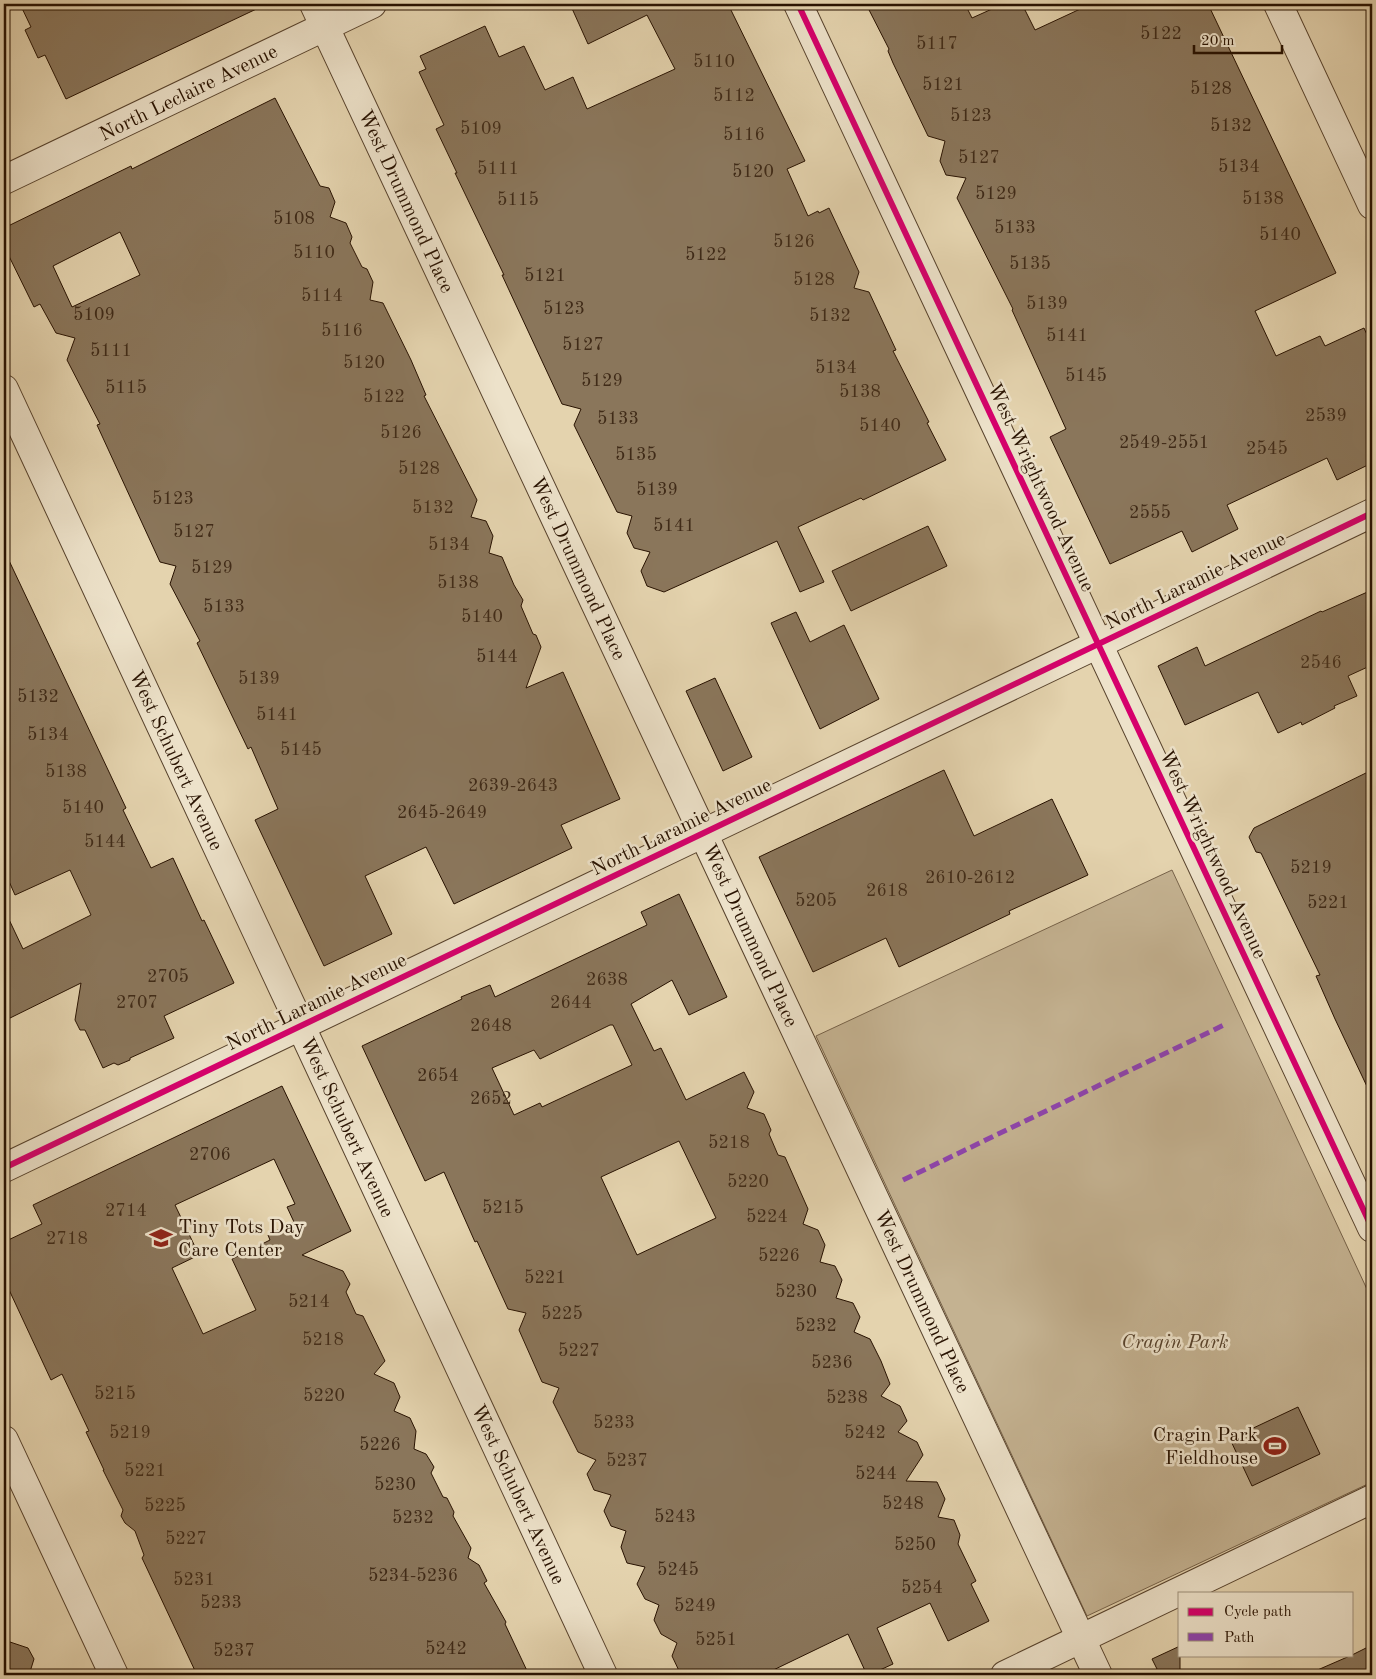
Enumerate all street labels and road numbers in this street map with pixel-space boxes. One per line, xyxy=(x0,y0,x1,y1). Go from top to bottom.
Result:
street label: North Leclaire Avenue xyxy=(97,42,281,146)
street label: West Drummond Place xyxy=(354,107,456,297)
street label: West Wrightwood Avenue xyxy=(983,381,1097,595)
street label: West Drummond Place xyxy=(526,474,628,664)
street label: North Laramie Avenue xyxy=(1103,529,1289,634)
street label: West Schubert Avenue xyxy=(125,668,226,854)
street label: West Wrightwood Avenue xyxy=(1155,748,1269,962)
street label: North Laramie Avenue xyxy=(589,775,775,880)
street label: West Drummond Place xyxy=(698,841,800,1031)
street label: North Laramie Avenue xyxy=(224,950,410,1055)
street label: West Schubert Avenue xyxy=(296,1035,397,1221)
street label: West Drummond Place xyxy=(870,1207,972,1397)
street label: West Schubert Avenue xyxy=(467,1402,568,1588)

